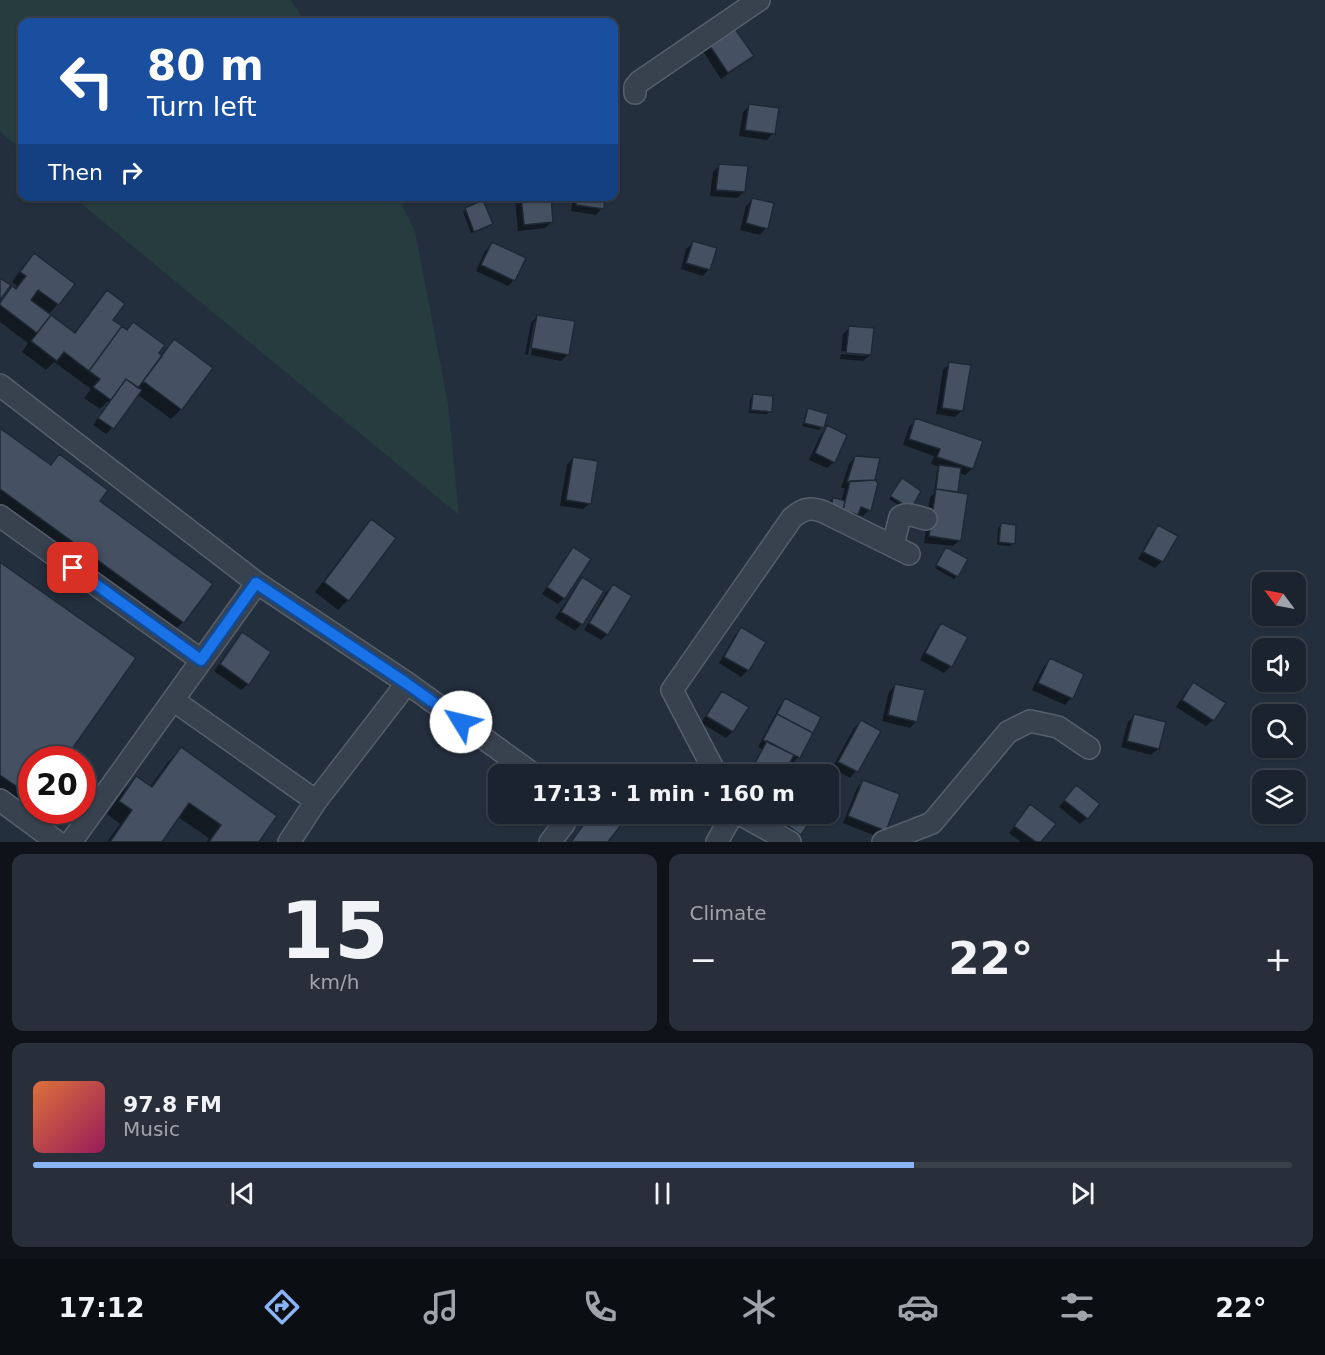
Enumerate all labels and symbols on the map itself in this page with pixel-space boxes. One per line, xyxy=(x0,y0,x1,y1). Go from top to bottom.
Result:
pin xyxy=(47,542,98,593)
north arrow xyxy=(1252,572,1306,626)
position arrow xyxy=(429,690,493,754)
speed limit sign: 20 xyxy=(18,746,96,824)

